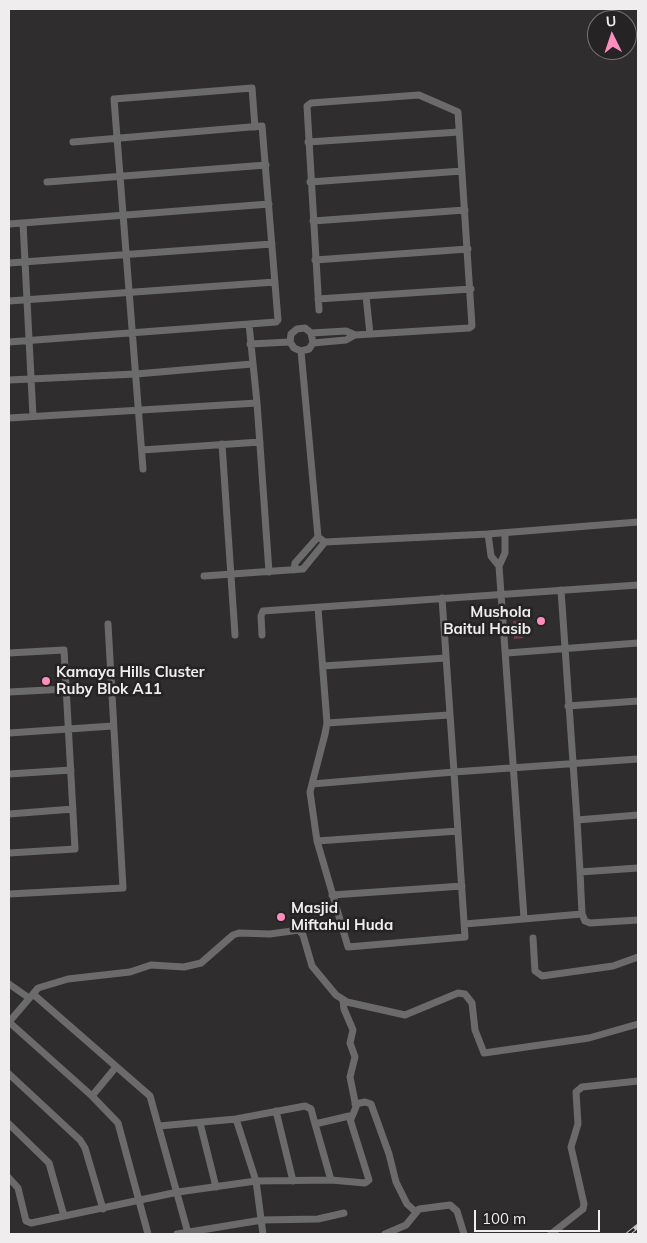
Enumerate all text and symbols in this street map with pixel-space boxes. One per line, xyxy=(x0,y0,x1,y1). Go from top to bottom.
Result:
north arrow xyxy=(587,10,637,60)
text: U xyxy=(605,12,617,30)
place label: Mushola Baitul Hasib xyxy=(443,603,531,638)
marker: Mushola Baitul Hasib xyxy=(535,615,547,627)
place label: Kamaya Hills Cluster Ruby Blok A11 xyxy=(56,663,205,698)
marker: Kamaya Hills Cluster Ruby Blok A11 xyxy=(40,675,52,687)
place label: Masjid Miftahul Huda xyxy=(291,899,393,934)
marker: Masjid Miftahul Huda xyxy=(275,911,287,923)
scale bar xyxy=(477,1200,603,1232)
text: 100 m xyxy=(482,1209,526,1228)

